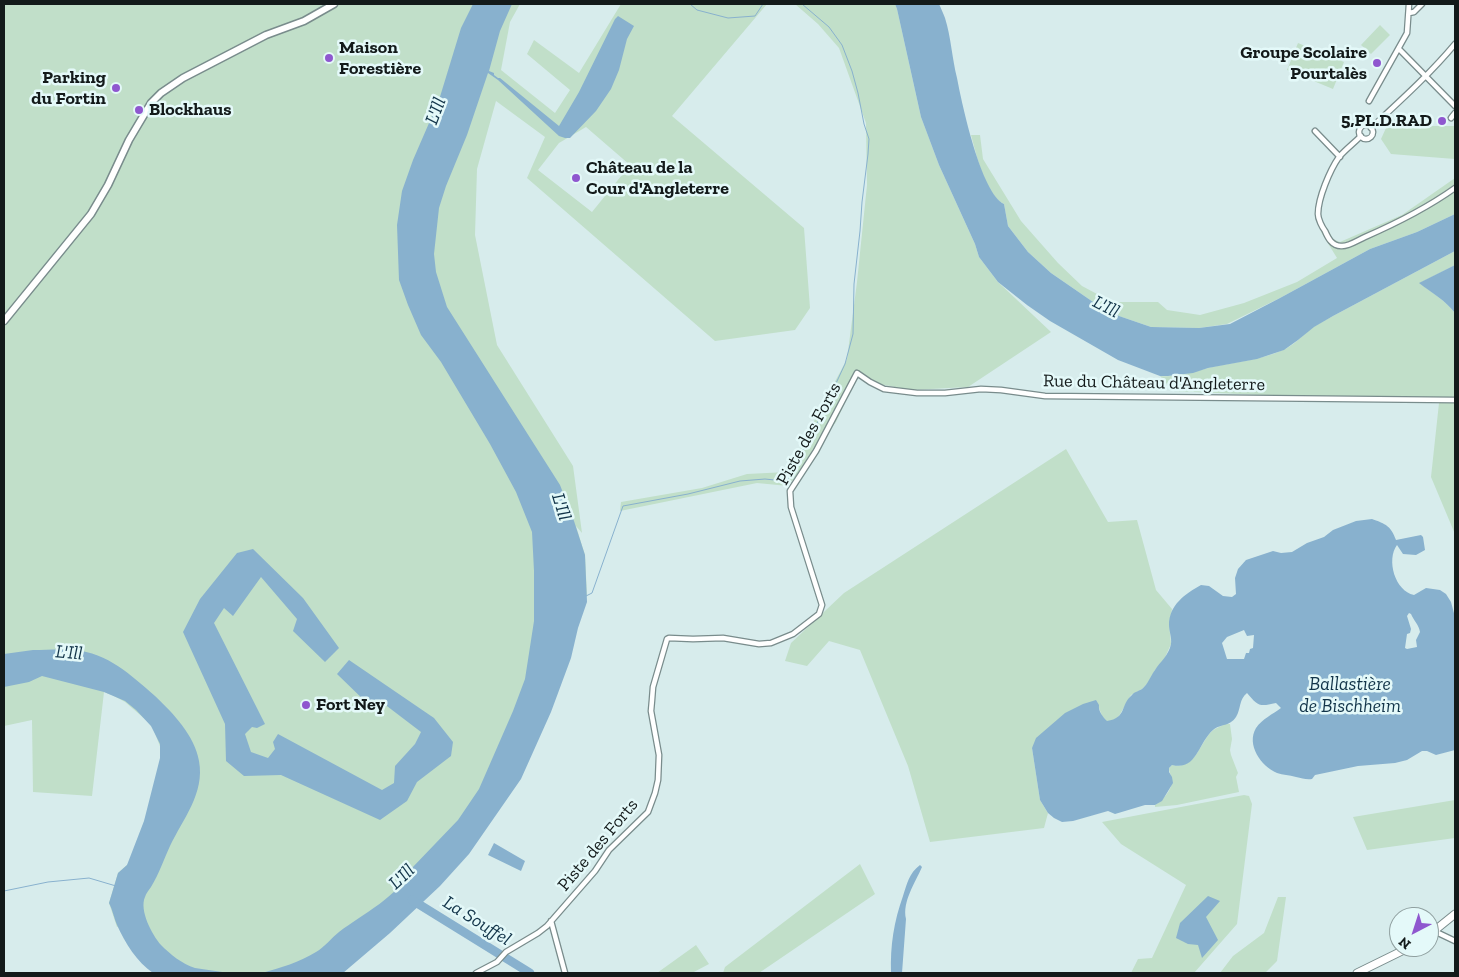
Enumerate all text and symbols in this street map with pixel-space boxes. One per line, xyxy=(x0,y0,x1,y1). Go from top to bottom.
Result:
place label: Maison Forestière xyxy=(339,37,421,80)
place label: Groupe Scolaire Pourtalès xyxy=(1240,42,1367,84)
marker: Maison Forestière xyxy=(323,52,335,64)
marker: Groupe Scolaire Pourtalès xyxy=(1371,57,1383,69)
place label: Parking du Fortin xyxy=(31,67,106,110)
marker: Parking du Fortin xyxy=(110,82,122,94)
water label: L'Ill xyxy=(420,94,452,128)
place label: Blockhaus xyxy=(149,99,232,121)
marker: Blockhaus xyxy=(133,104,145,116)
place label: 5,PL.D.RAD xyxy=(1341,110,1432,132)
marker: 5,PL.D.RAD xyxy=(1436,115,1448,127)
place label: Château de la Cour d'Angleterre xyxy=(586,157,729,200)
marker: Château de la Cour d'Angleterre xyxy=(570,172,582,184)
water label: L'Ill xyxy=(1089,291,1123,323)
street label: Rue du Château d'Angleterre xyxy=(1043,370,1265,396)
street label: Piste des Forts xyxy=(772,379,846,489)
water label: L'Ill xyxy=(546,491,576,523)
water label: L'Ill xyxy=(54,640,84,666)
water label: Ballastière de Bischheim xyxy=(1299,674,1401,718)
place label: Fort Ney xyxy=(316,694,385,716)
marker: Fort Ney xyxy=(300,699,312,711)
street label: Piste des Forts xyxy=(553,794,643,896)
water label: L'Ill xyxy=(384,859,420,895)
water label: La Souffel xyxy=(439,891,515,951)
north arrow xyxy=(1389,907,1439,957)
text: N xyxy=(1395,933,1414,953)

